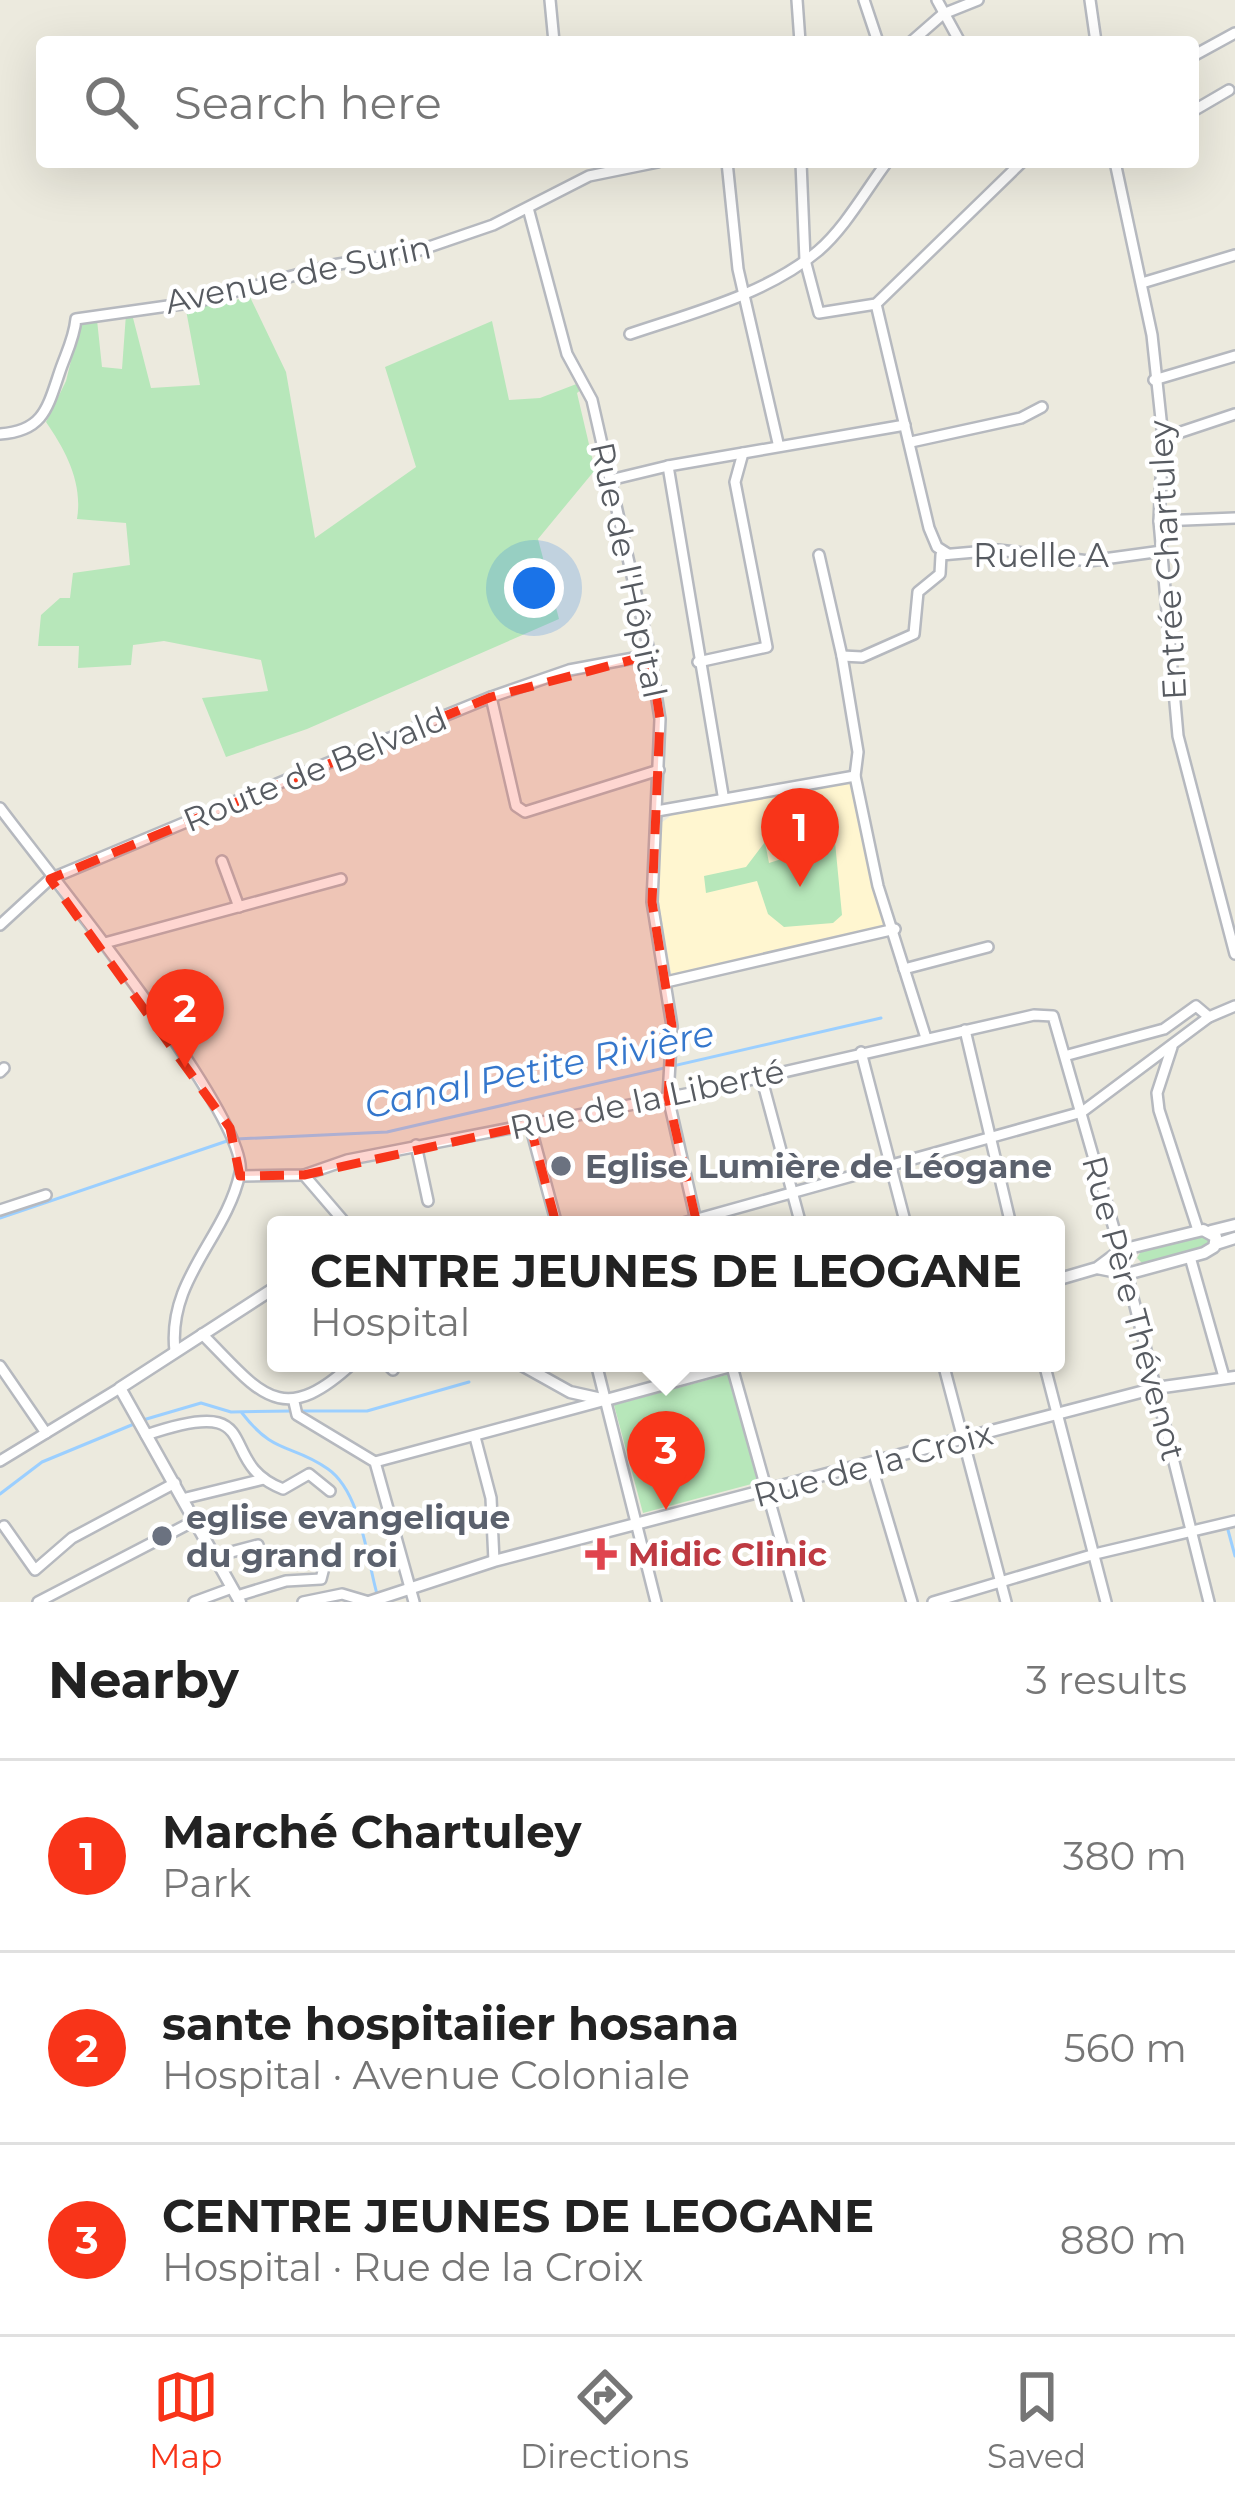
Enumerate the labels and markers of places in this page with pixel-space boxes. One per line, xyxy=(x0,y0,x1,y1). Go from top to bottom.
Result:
pin: 1 xyxy=(761,788,839,887)
pin: 2 xyxy=(146,969,224,1068)
place label: Eglise Lumière de Léogane xyxy=(585,1146,1052,1186)
marker: Eglise Lumière de Léogane xyxy=(548,1153,574,1179)
pin: 3 xyxy=(627,1411,705,1510)
place label: eglise evangelique du grand roi xyxy=(186,1497,510,1575)
marker: eglise evangelique du grand roi xyxy=(149,1523,175,1549)
place label: Midic Clinic xyxy=(628,1534,827,1574)
marker: Midic Clinic xyxy=(585,1538,617,1570)

